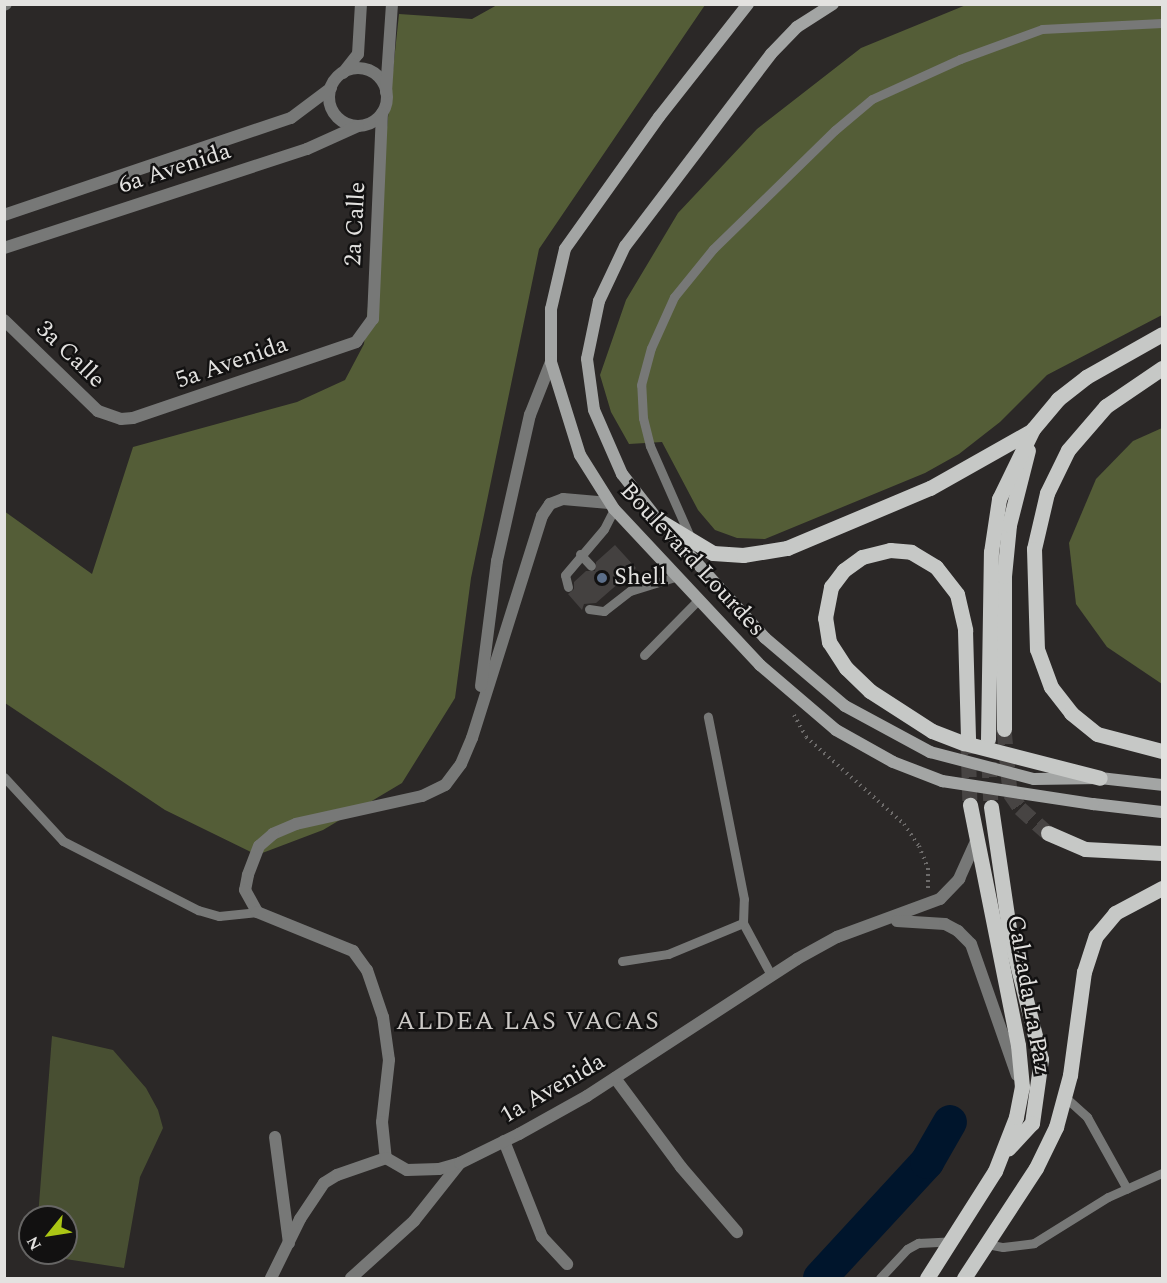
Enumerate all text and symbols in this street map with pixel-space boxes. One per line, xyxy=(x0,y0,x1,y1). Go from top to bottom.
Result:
street label: 6a Avenida xyxy=(115,137,235,201)
street label: 2a Calle xyxy=(339,181,373,267)
street label: 3a Calle xyxy=(30,315,110,395)
street label: 5a Avenida xyxy=(172,330,292,396)
street label: Boulevard Lourdes xyxy=(613,477,771,643)
place label: Shell xyxy=(614,564,666,592)
marker: Shell xyxy=(595,571,609,585)
street label: Calzada La Paz xyxy=(1000,913,1056,1077)
district label: ALDEA LAS VACAS xyxy=(396,1006,660,1038)
street label: 1a Avenida xyxy=(495,1047,611,1131)
north arrow xyxy=(18,1205,78,1265)
text: N xyxy=(20,1231,48,1255)

